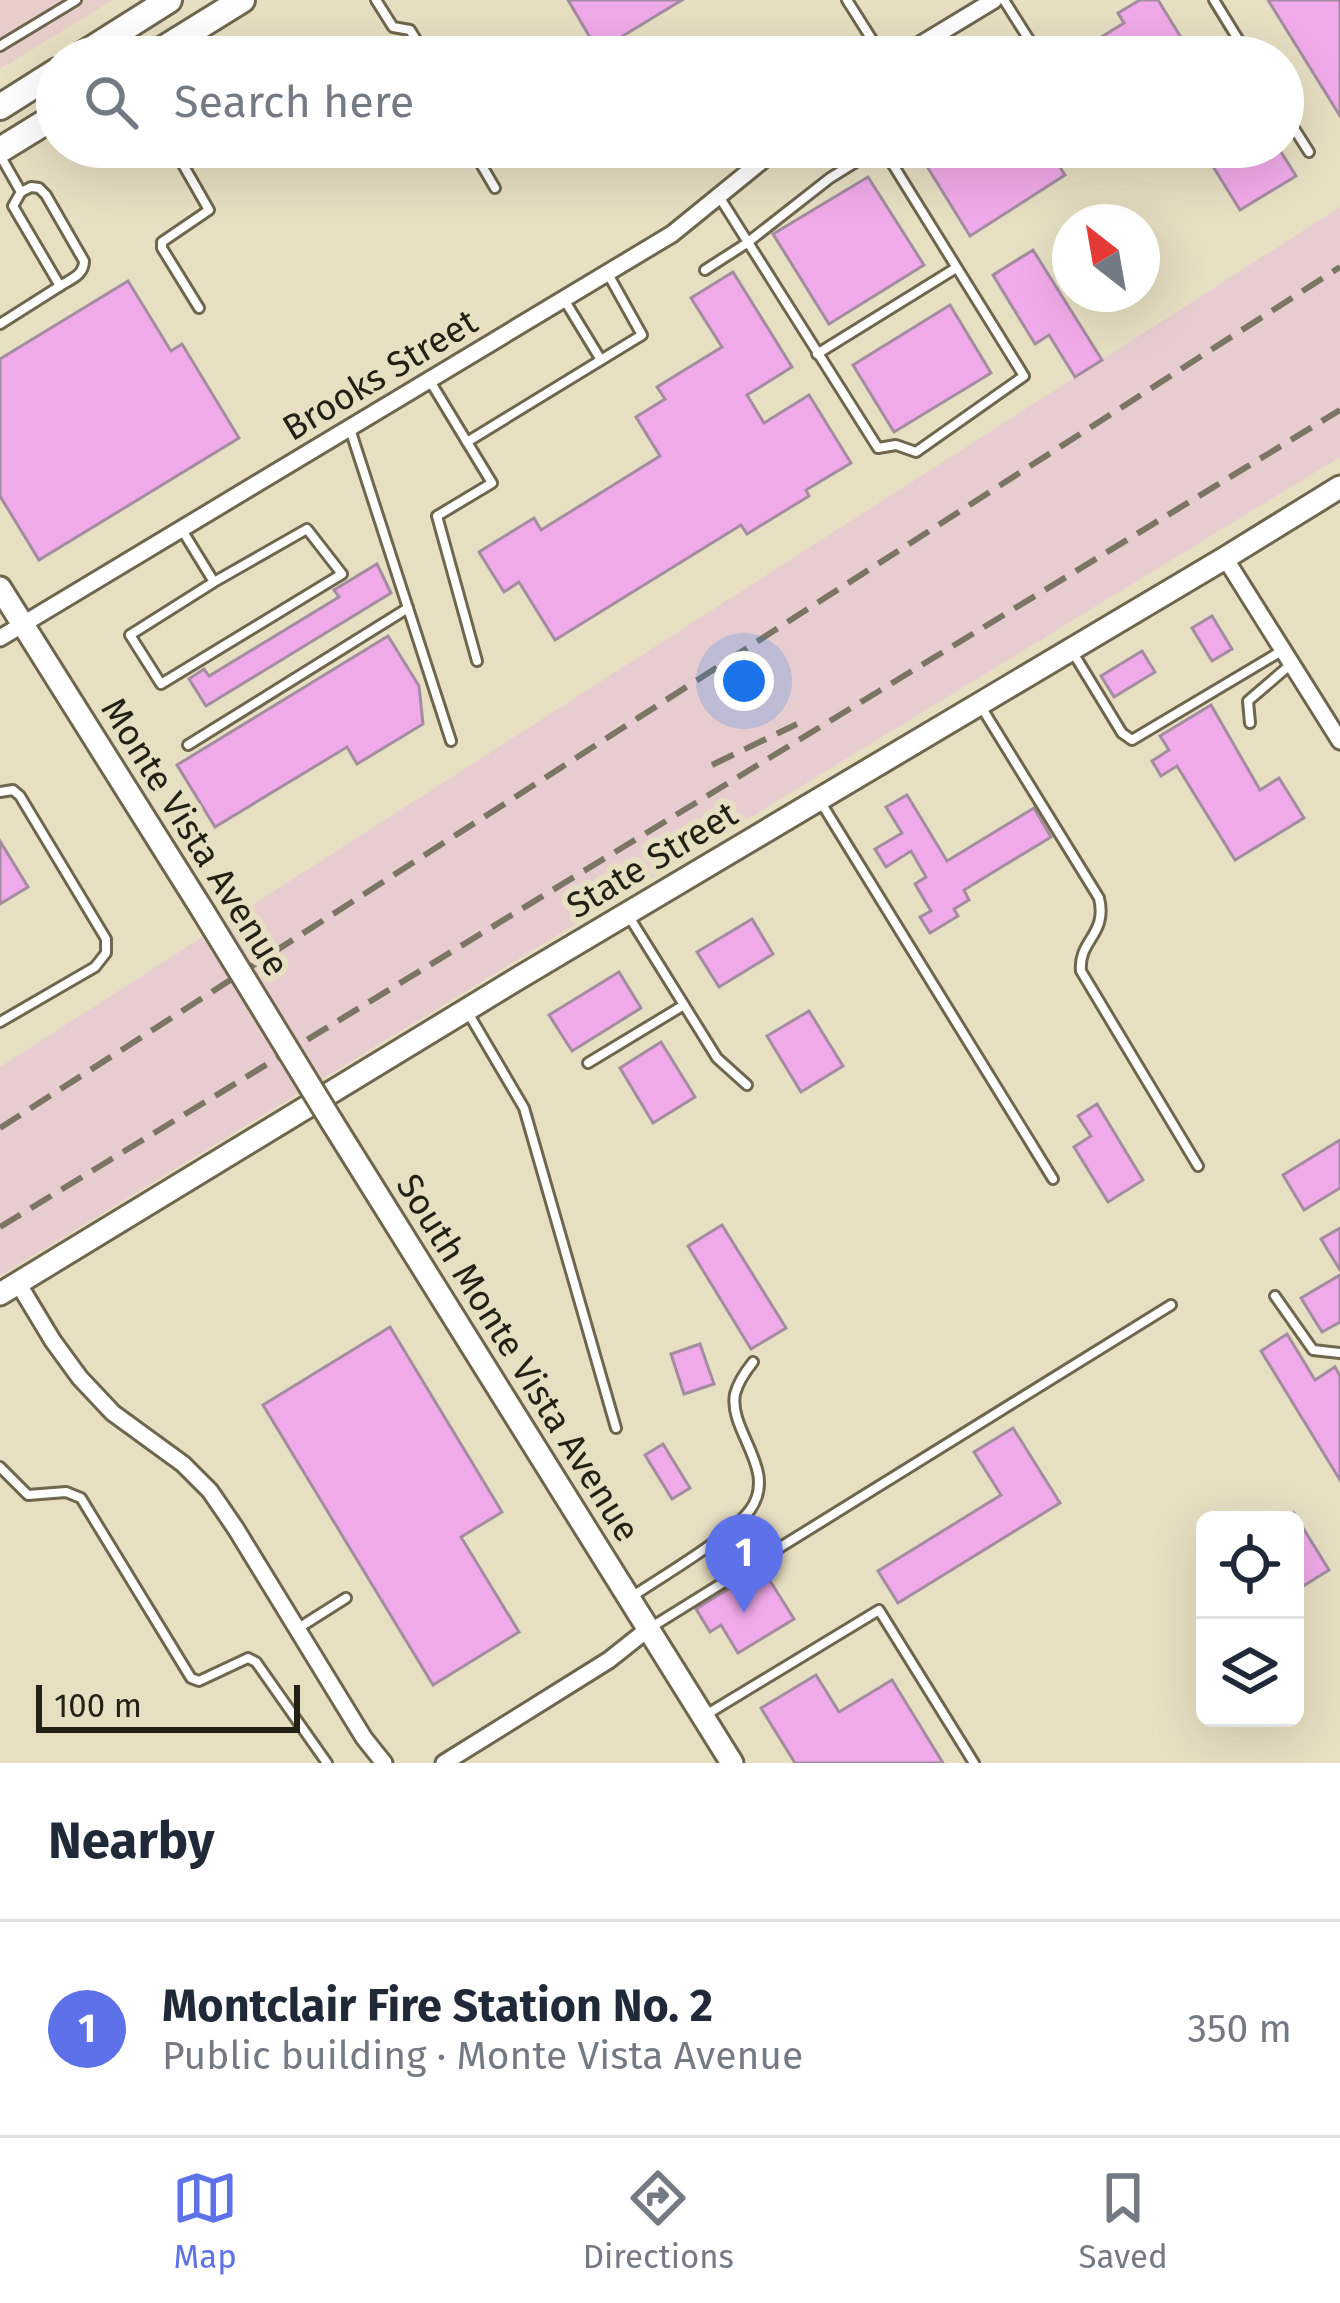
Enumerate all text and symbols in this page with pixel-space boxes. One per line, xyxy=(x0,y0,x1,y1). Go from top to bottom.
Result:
search box xyxy=(36,36,1304,168)
icon: search xyxy=(78,69,144,135)
text: Search here xyxy=(174,75,414,129)
north arrow xyxy=(1052,204,1160,312)
street label: Brooks Street xyxy=(275,300,485,450)
your location xyxy=(714,651,774,711)
street label: Monte Vista Avenue xyxy=(92,690,298,984)
street label: State Street xyxy=(559,792,745,928)
street label: South Monte Vista Avenue xyxy=(387,1166,649,1550)
map controls xyxy=(1196,1511,1304,1727)
button: locate xyxy=(1196,1511,1304,1619)
pin: 1 xyxy=(705,1514,783,1613)
button: layers xyxy=(1196,1619,1304,1727)
scale bar xyxy=(36,1679,300,1732)
text: 100 m xyxy=(54,1686,142,1726)
text: Nearby xyxy=(48,1810,214,1872)
text: Montclair Fire Station No. 2 xyxy=(162,1979,713,2033)
text: 1 xyxy=(78,2006,96,2052)
text: 350 m xyxy=(1187,2006,1292,2052)
text: Public building · Monte Vista Avenue xyxy=(162,2033,803,2079)
tab: Map xyxy=(172,2165,238,2277)
tab: Directions xyxy=(583,2165,734,2277)
tab: Saved xyxy=(1078,2165,1168,2277)

